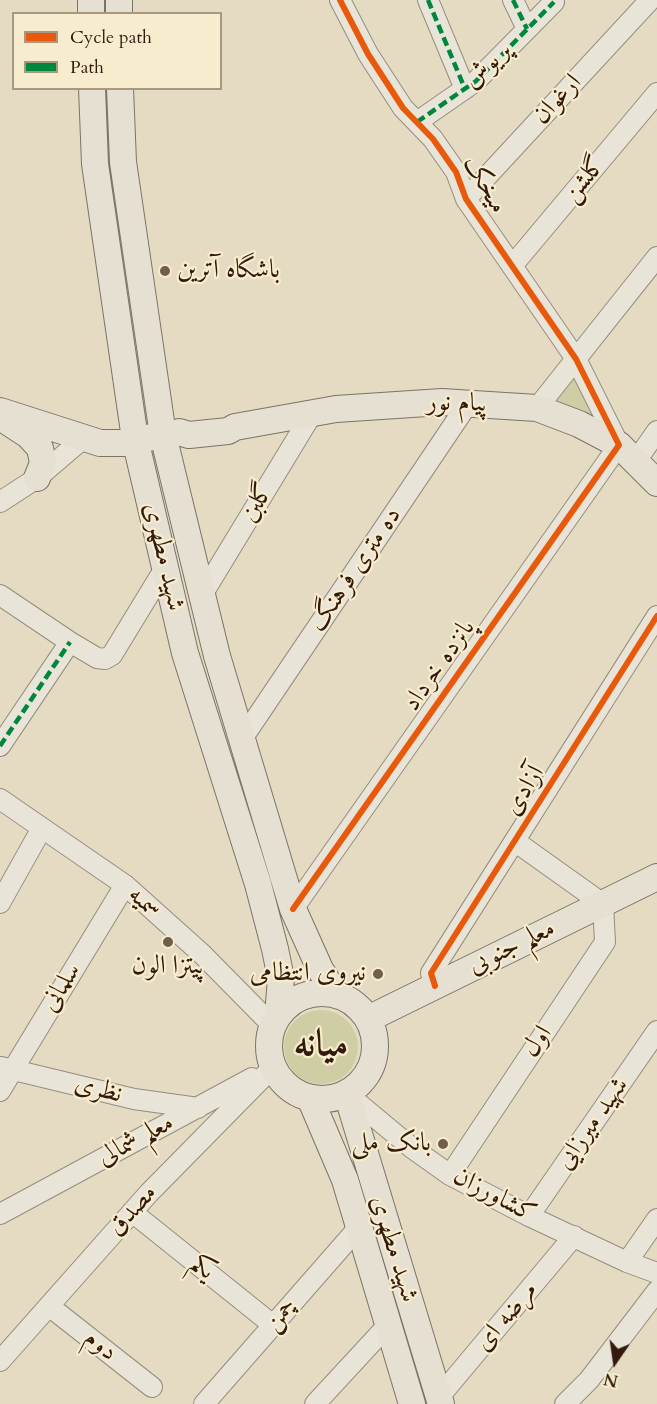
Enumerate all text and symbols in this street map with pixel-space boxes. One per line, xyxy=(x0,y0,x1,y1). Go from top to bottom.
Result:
legend xyxy=(12,12,222,90)
text: Cycle path xyxy=(70,25,152,50)
street label: پریوش xyxy=(457,36,519,96)
text: Path xyxy=(70,55,104,80)
street label: ارغوان xyxy=(527,68,589,132)
street label: میخک xyxy=(455,150,513,220)
street label: گلشن xyxy=(557,150,613,210)
place label: باشگاه آترین xyxy=(177,255,280,287)
marker: باشگاه آترین xyxy=(158,264,172,278)
street label: پیام نور xyxy=(426,388,488,420)
street label: گلبن xyxy=(234,478,282,528)
street label: شهید مطهری xyxy=(135,500,191,614)
street label: ده متری فرهنگ xyxy=(303,502,409,638)
street label: پانزده خرداد xyxy=(397,614,483,718)
street label: آزادی xyxy=(498,760,552,822)
street label: سمیه xyxy=(121,880,167,926)
street label: معلم جنوبی xyxy=(463,914,561,982)
marker: پیتزا الون xyxy=(161,935,175,949)
place label: پیتزا الون xyxy=(132,951,204,983)
street label: سلمانی xyxy=(35,958,89,1018)
place label: نیروی انتظامی xyxy=(250,958,366,990)
marker: نیروی انتظامی xyxy=(371,967,385,981)
street label: اول xyxy=(516,1020,560,1064)
district label: میانه xyxy=(294,1023,348,1069)
street label: نظری xyxy=(71,1069,125,1111)
street label: شهید میرزایی xyxy=(550,1072,636,1176)
street label: معلم شمالی xyxy=(93,1108,179,1174)
place label: بانک ملی xyxy=(351,1128,431,1160)
marker: بانک ملی xyxy=(436,1137,450,1151)
street label: کشاورزان xyxy=(447,1161,541,1231)
street label: مصدق xyxy=(102,1179,164,1243)
street label: شهید مطهری xyxy=(362,1192,424,1306)
street label: یکم xyxy=(183,1249,221,1287)
street label: مرضه ای xyxy=(469,1276,545,1358)
street label: چمن xyxy=(258,1292,304,1338)
street label: دوم xyxy=(77,1323,123,1369)
north arrow xyxy=(585,1332,645,1392)
text: N xyxy=(602,1367,620,1392)

